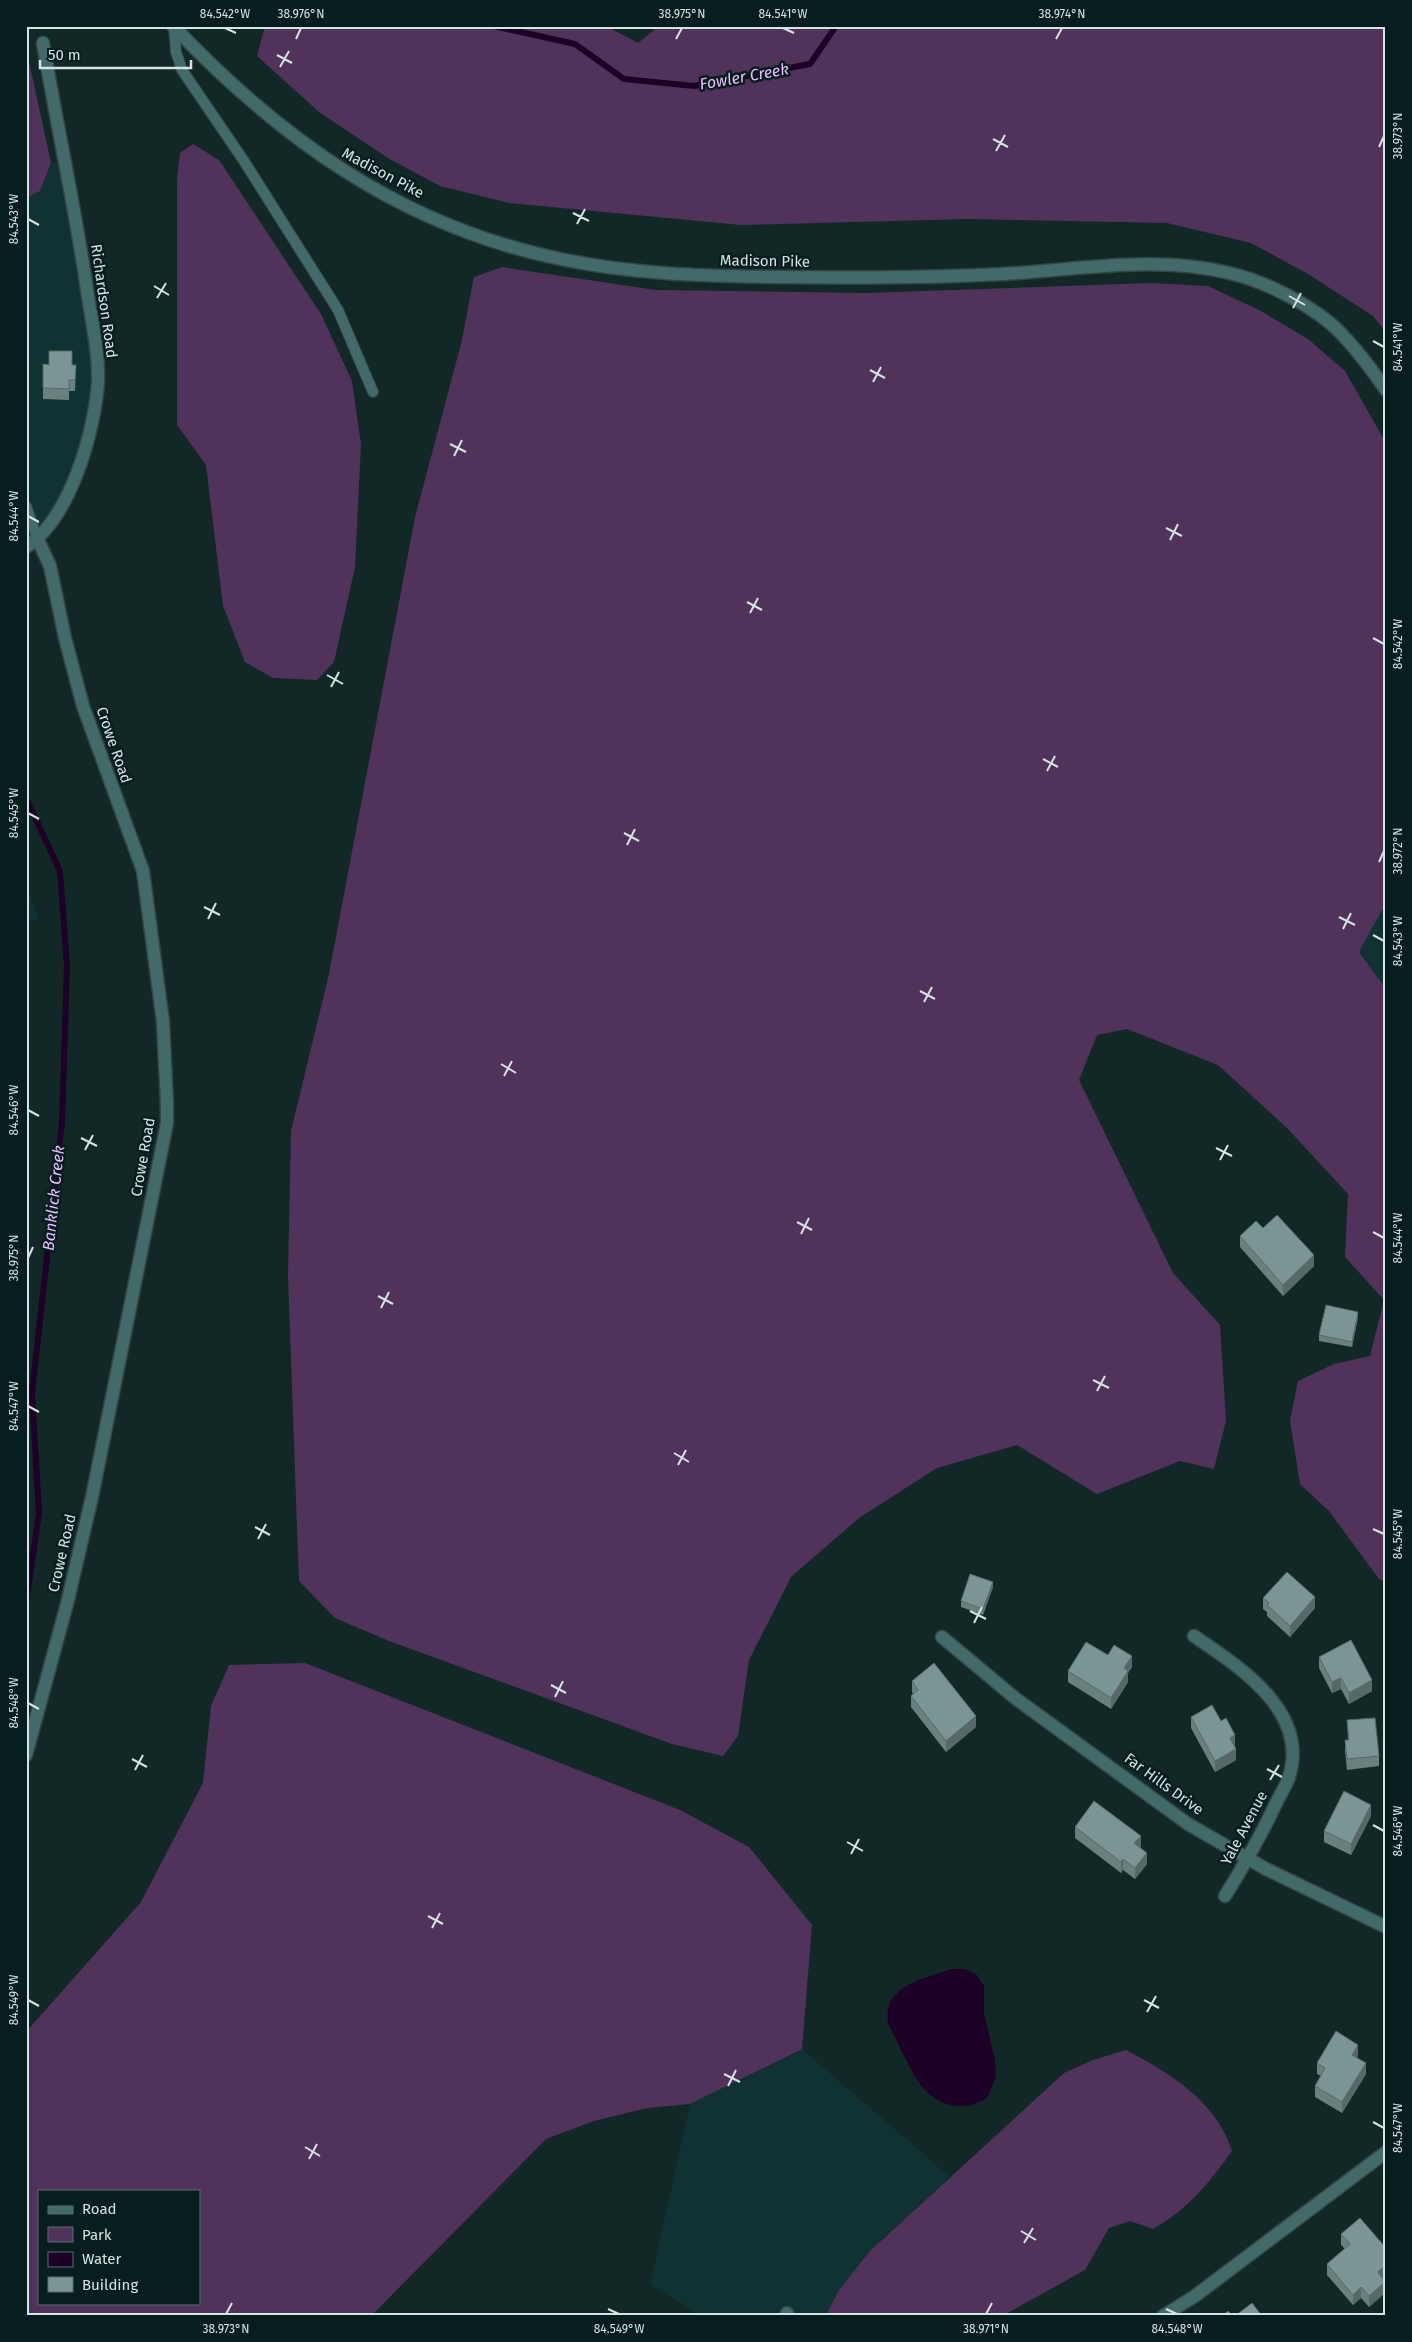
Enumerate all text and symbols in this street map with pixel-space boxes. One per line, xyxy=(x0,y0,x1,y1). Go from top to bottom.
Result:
text: 84.542°W xyxy=(200,7,250,21)
text: 38.976°N xyxy=(277,7,325,21)
text: 38.975°N xyxy=(659,7,705,21)
text: 84.541°W xyxy=(758,7,808,21)
text: 38.974°N xyxy=(1038,7,1086,21)
scale bar xyxy=(40,38,191,70)
text: 50 m xyxy=(48,46,81,64)
water label: Fowler Creek xyxy=(698,59,790,94)
text: 38.973°N xyxy=(1391,113,1405,159)
street label: Madison Pike xyxy=(339,144,427,202)
text: 84.543°W xyxy=(7,194,21,244)
street label: Richardson Road xyxy=(87,243,121,359)
street label: Madison Pike xyxy=(720,251,810,271)
text: 84.541°W xyxy=(1391,322,1405,372)
text: 84.544°W xyxy=(7,490,21,541)
text: 84.542°W xyxy=(1391,619,1405,669)
street label: Crowe Road xyxy=(93,704,135,786)
text: 84.545°W xyxy=(7,788,21,838)
text: 38.972°N xyxy=(1391,828,1405,874)
text: 84.543°W xyxy=(1391,916,1405,966)
text: 84.546°W xyxy=(7,1084,21,1135)
street label: Crowe Road xyxy=(127,1116,159,1198)
water label: Banklick Creek xyxy=(39,1144,68,1252)
text: 84.544°W xyxy=(1391,1212,1405,1263)
text: 38.975°N xyxy=(7,1235,21,1281)
text: 84.547°W xyxy=(7,1381,21,1431)
text: 84.545°W xyxy=(1391,1509,1405,1559)
street label: Crowe Road xyxy=(44,1512,80,1594)
text: 84.548°W xyxy=(7,1677,21,1729)
street label: Far Hills Drive xyxy=(1121,1749,1207,1819)
street label: Yale Avenue xyxy=(1217,1788,1271,1868)
text: 84.546°W xyxy=(1391,1805,1405,1856)
text: 84.549°W xyxy=(7,1975,21,2025)
text: 84.547°W xyxy=(1391,2103,1405,2153)
legend xyxy=(38,2190,200,2304)
text: Road xyxy=(82,2200,117,2218)
text: Park xyxy=(82,2226,112,2244)
text: Water xyxy=(82,2250,121,2268)
text: Building xyxy=(82,2276,138,2294)
text: 38.973°N xyxy=(203,2322,249,2336)
text: 84.549°W xyxy=(594,2322,644,2336)
text: 38.971°N xyxy=(963,2322,1009,2336)
text: 84.548°W xyxy=(1151,2322,1203,2336)

